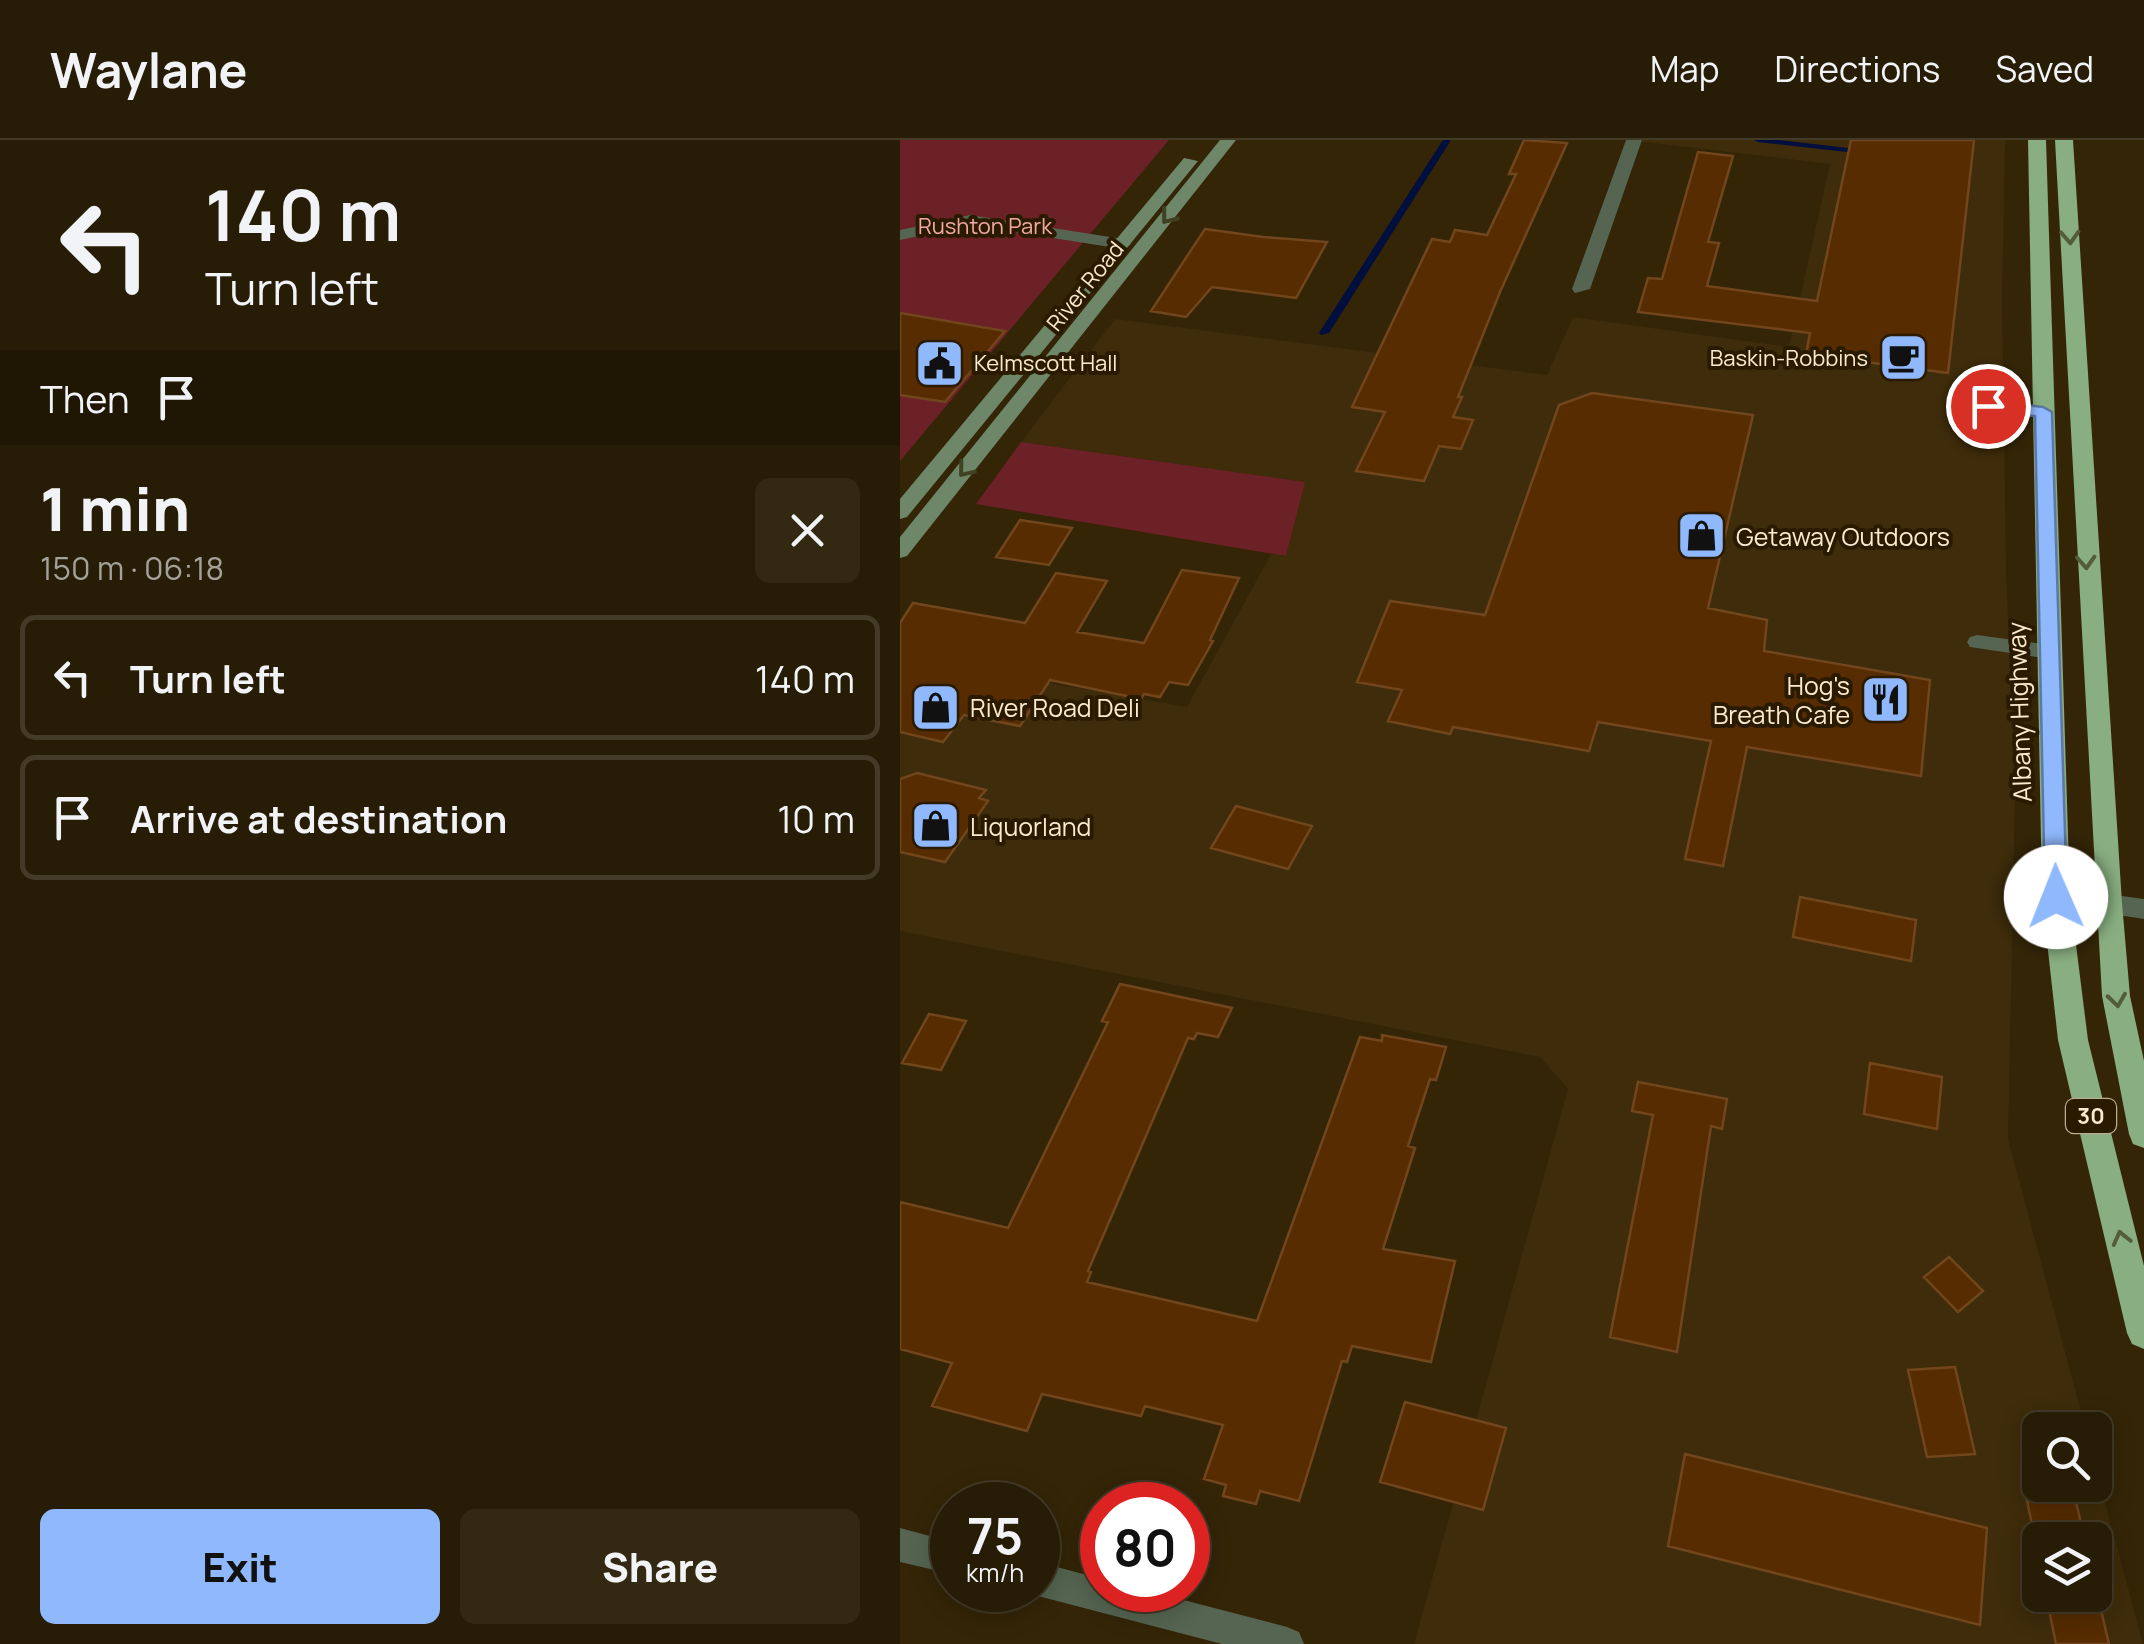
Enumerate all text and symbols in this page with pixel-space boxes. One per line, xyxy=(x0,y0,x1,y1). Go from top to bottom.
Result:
text: Waylane xyxy=(50,37,247,102)
text: Map xyxy=(1650,45,1720,93)
text: Directions xyxy=(1775,45,1940,93)
text: Saved xyxy=(1995,45,2094,93)
text: 140 m xyxy=(205,166,401,262)
icon: left xyxy=(40,180,170,310)
one-way arrow xyxy=(1163,206,1180,224)
park label: Rushton Park xyxy=(918,211,1053,241)
one-way arrow xyxy=(2059,230,2080,246)
street label: River Road xyxy=(1040,235,1130,337)
text: Turn left xyxy=(205,257,379,319)
cafe icon: Baskin-Robbins xyxy=(1877,332,1929,384)
public building icon: Kelmscott Hall xyxy=(913,337,965,389)
place label: Baskin-Robbins xyxy=(1710,343,1868,373)
place label: Kelmscott Hall xyxy=(974,348,1118,378)
pin xyxy=(1946,364,2031,449)
icon: arrive xyxy=(149,370,204,425)
text: Then xyxy=(40,372,129,424)
icon: arrive xyxy=(1961,379,2016,434)
one-way arrow xyxy=(959,459,977,477)
text: 1 min xyxy=(40,467,190,549)
button: close xyxy=(755,478,860,583)
shop icon: Getaway Outdoors xyxy=(1675,510,1727,562)
place label: Getaway Outdoors xyxy=(1736,519,1950,554)
text: 150 m · 06:18 xyxy=(40,546,224,590)
one-way arrow xyxy=(2076,554,2097,570)
street label: Albany Highway xyxy=(1998,621,2040,803)
icon: left xyxy=(45,650,100,705)
text: Turn left xyxy=(130,652,286,704)
text: 140 m xyxy=(755,652,855,704)
place label: Hog's Breath Cafe xyxy=(1713,668,1850,732)
restaurant icon: Hog's Breath Cafe xyxy=(1859,673,1911,725)
shop icon: River Road Deli xyxy=(909,681,961,733)
place label: River Road Deli xyxy=(970,690,1140,725)
icon: arrive xyxy=(45,790,100,845)
text: Arrive at destination xyxy=(130,792,507,844)
text: 10 m xyxy=(777,792,855,844)
shop icon: Liquorland xyxy=(909,800,961,852)
place label: Liquorland xyxy=(970,809,1091,844)
position arrow xyxy=(2004,845,2108,949)
one-way arrow xyxy=(2105,992,2126,1008)
road number: 30 xyxy=(2066,1099,2116,1133)
one-way arrow xyxy=(2112,1230,2133,1247)
map controls xyxy=(2022,1412,2112,1612)
button: search xyxy=(2022,1412,2112,1502)
speed limit sign: 80 xyxy=(1080,1482,1210,1612)
text: 75 xyxy=(967,1501,1023,1569)
button: Exit xyxy=(40,1509,440,1624)
button: Share xyxy=(460,1509,860,1624)
button: layers xyxy=(2022,1522,2112,1612)
text: km/h xyxy=(966,1555,1024,1590)

